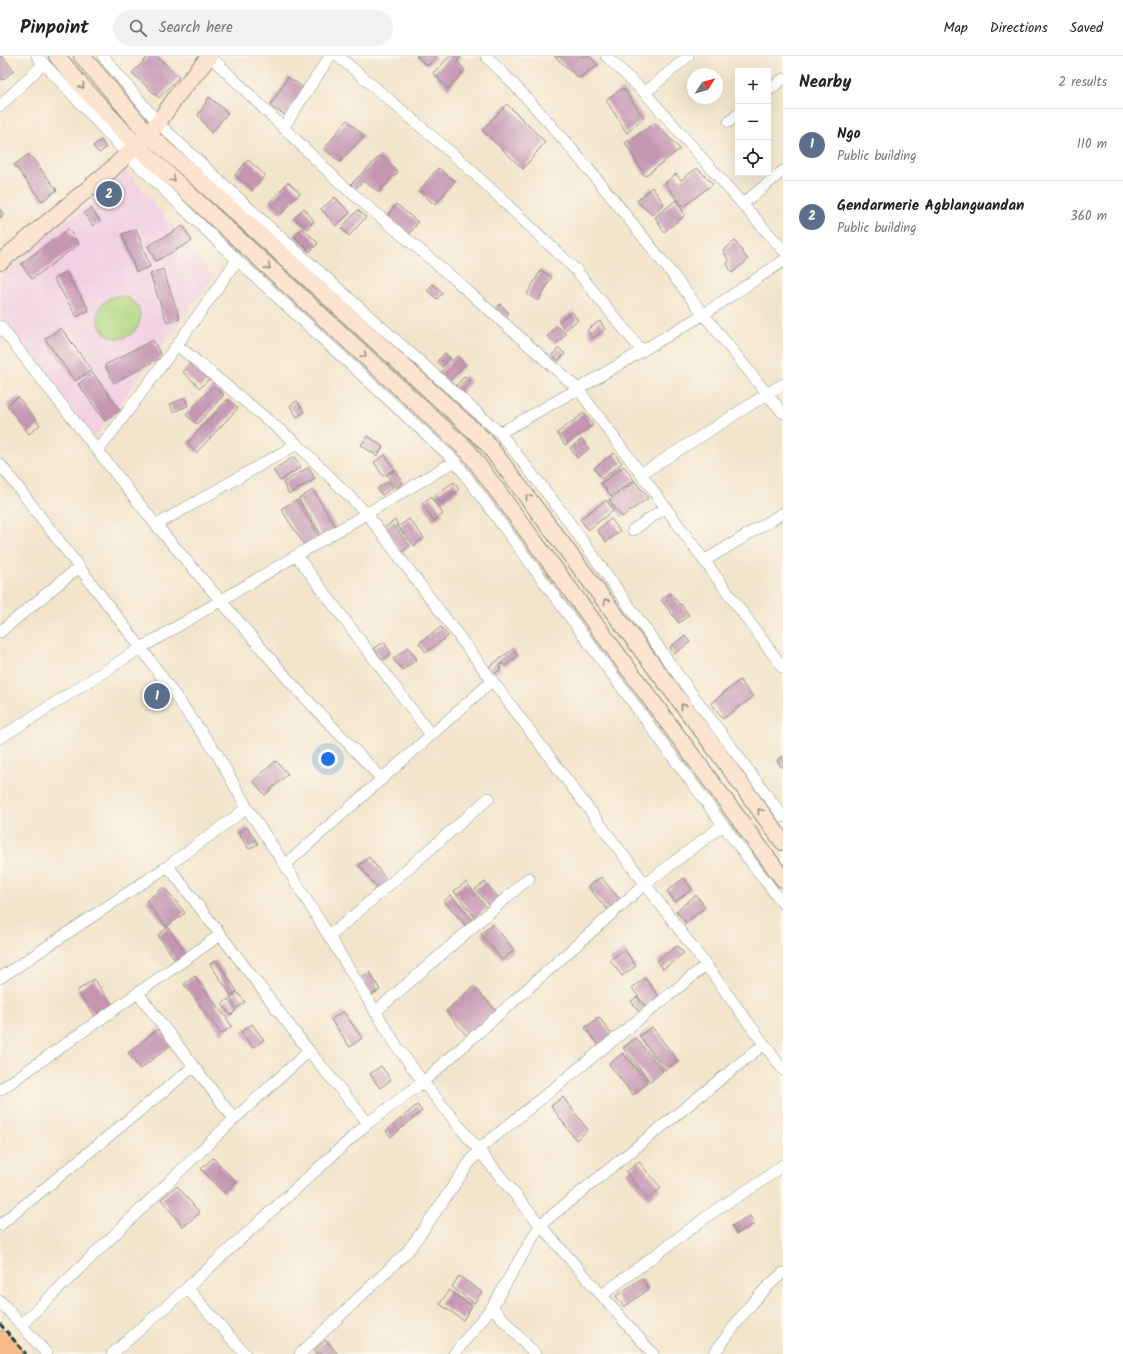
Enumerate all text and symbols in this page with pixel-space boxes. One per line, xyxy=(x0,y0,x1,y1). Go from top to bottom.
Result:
search box xyxy=(113,10,393,46)
text: Pinpoint xyxy=(20,13,89,43)
text: Search here xyxy=(159,16,233,40)
icon: search xyxy=(127,17,149,39)
text: Map xyxy=(943,17,968,39)
text: Directions xyxy=(990,17,1048,39)
text: Saved xyxy=(1070,17,1103,39)
north arrow xyxy=(687,68,723,104)
map controls xyxy=(735,68,771,176)
button: + xyxy=(735,68,771,104)
text: Nearby xyxy=(799,69,851,96)
text: 2 results xyxy=(1059,72,1107,93)
one-way arrow xyxy=(77,81,85,89)
button: − xyxy=(735,104,771,140)
text: Ngo xyxy=(837,122,861,146)
text: 1 xyxy=(810,134,814,155)
text: 110 m xyxy=(1077,134,1107,155)
button: locate xyxy=(735,140,771,176)
text: Public building xyxy=(837,146,916,167)
one-way arrow xyxy=(168,174,176,182)
pin: 2 xyxy=(96,179,122,209)
text: Gendarmerie Agblanguandan xyxy=(837,194,1024,218)
text: 2 xyxy=(808,206,816,227)
text: 360 m xyxy=(1070,206,1107,227)
text: Public building xyxy=(837,218,916,239)
one-way arrow xyxy=(263,263,271,270)
one-way arrow xyxy=(359,350,367,358)
one-way arrow xyxy=(526,495,533,502)
one-way arrow xyxy=(604,599,611,606)
pin: 1 xyxy=(144,681,170,711)
one-way arrow xyxy=(681,703,688,710)
your location xyxy=(318,749,338,769)
one-way arrow xyxy=(758,808,765,815)

